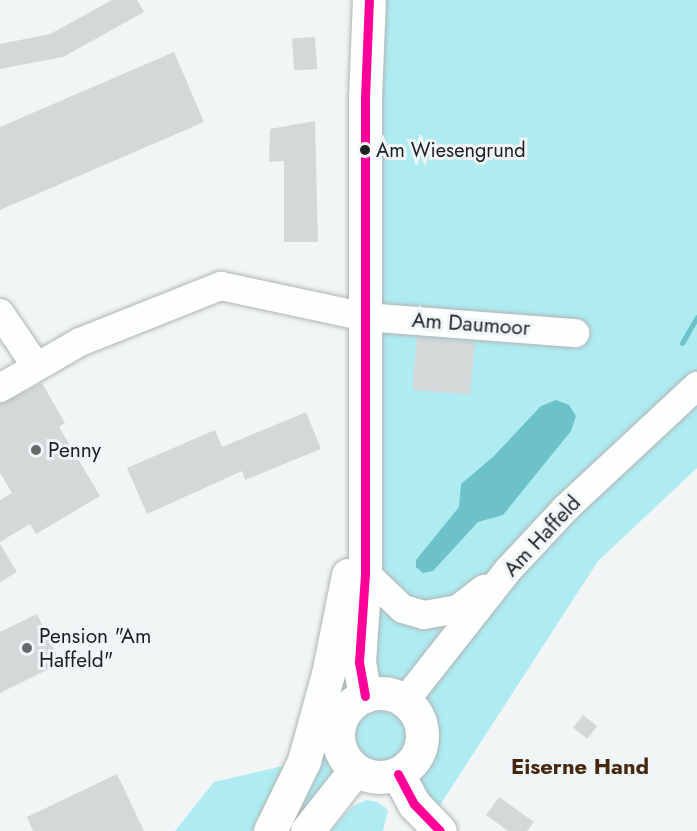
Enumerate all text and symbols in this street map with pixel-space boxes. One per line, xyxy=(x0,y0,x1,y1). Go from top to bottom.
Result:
place label: Am Wiesengrund xyxy=(376,138,526,162)
marker: Am Wiesengrund xyxy=(359,144,371,156)
street label: Am Daumoor xyxy=(411,307,531,341)
place label: Penny xyxy=(48,437,101,463)
marker: Penny xyxy=(29,443,43,457)
street label: Am Haffeld xyxy=(498,490,586,582)
place label: Pension "Am Haffeld" xyxy=(39,623,151,673)
marker: Pension "Am Haffeld" xyxy=(20,641,34,655)
district label: Eiserne Hand xyxy=(511,754,649,780)

